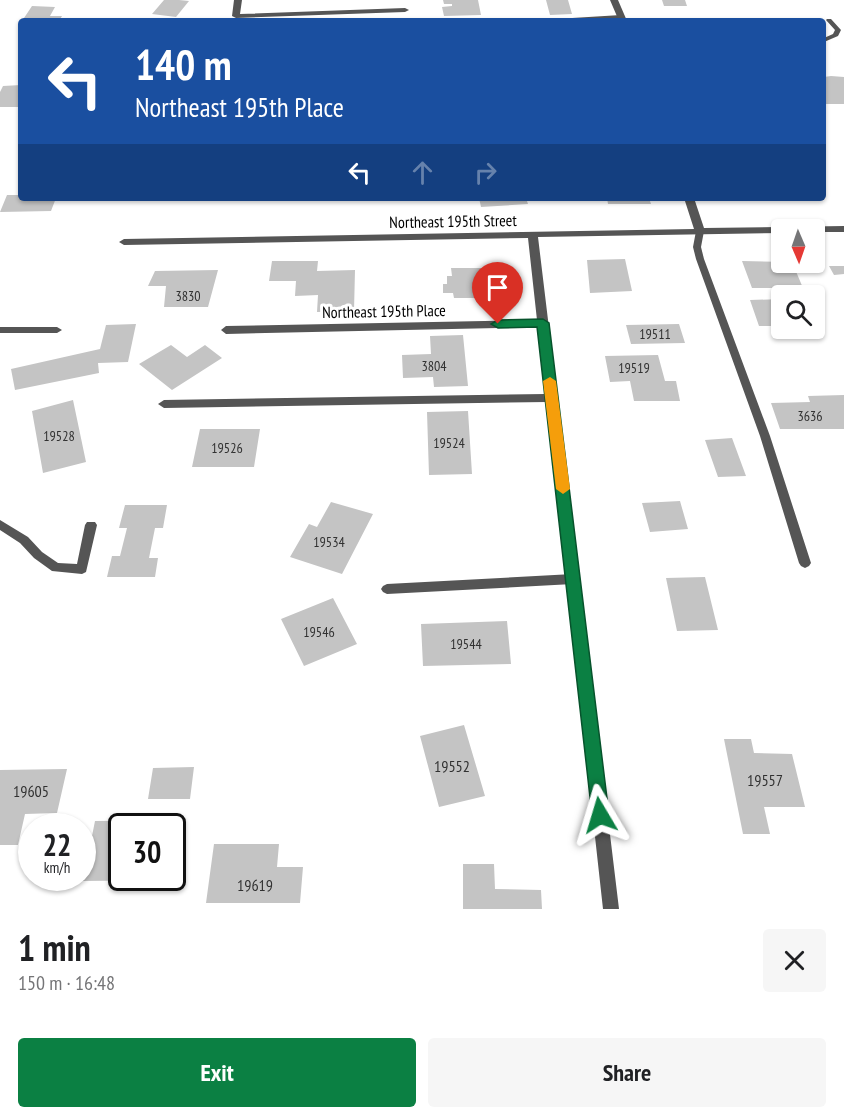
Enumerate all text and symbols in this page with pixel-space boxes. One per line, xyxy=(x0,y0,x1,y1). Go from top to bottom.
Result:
text: 140 m xyxy=(135,37,232,92)
icon: left xyxy=(36,42,114,120)
text: Northeast 195th Place xyxy=(135,90,344,124)
icon: left xyxy=(343,156,376,189)
icon: ahead xyxy=(406,156,439,189)
icon: right xyxy=(469,156,502,189)
street label: Northeast 195th Street xyxy=(389,210,518,232)
north arrow xyxy=(771,219,825,273)
map controls xyxy=(771,219,825,339)
pin xyxy=(472,262,523,324)
icon: arrive xyxy=(481,271,514,304)
button: search xyxy=(771,285,825,339)
house number: 3830 xyxy=(175,287,201,305)
street label: Northeast 195th Place xyxy=(322,300,446,322)
house number: 19511 xyxy=(639,325,671,343)
house number: 3804 xyxy=(421,357,447,375)
house number: 19519 xyxy=(618,359,650,377)
house number: 3636 xyxy=(797,407,823,425)
house number: 19528 xyxy=(43,427,75,445)
house number: 19524 xyxy=(433,434,465,452)
house number: 19526 xyxy=(211,439,243,457)
house number: 19534 xyxy=(313,533,345,551)
house number: 19546 xyxy=(303,623,335,641)
house number: 19544 xyxy=(450,635,482,653)
house number: 19552 xyxy=(434,756,470,776)
house number: 19557 xyxy=(747,770,783,790)
house number: 19605 xyxy=(13,781,49,801)
position arrow xyxy=(568,783,632,847)
speed limit sign: 30 xyxy=(108,813,186,891)
text: 22 xyxy=(43,825,71,864)
text: km/h xyxy=(44,858,70,877)
house number: 19619 xyxy=(237,875,273,895)
text: 1 min xyxy=(18,924,91,971)
button: close xyxy=(763,929,826,992)
text: 150 m · 16:48 xyxy=(18,970,115,996)
button: Exit xyxy=(18,1038,416,1107)
button: Share xyxy=(428,1038,826,1107)

